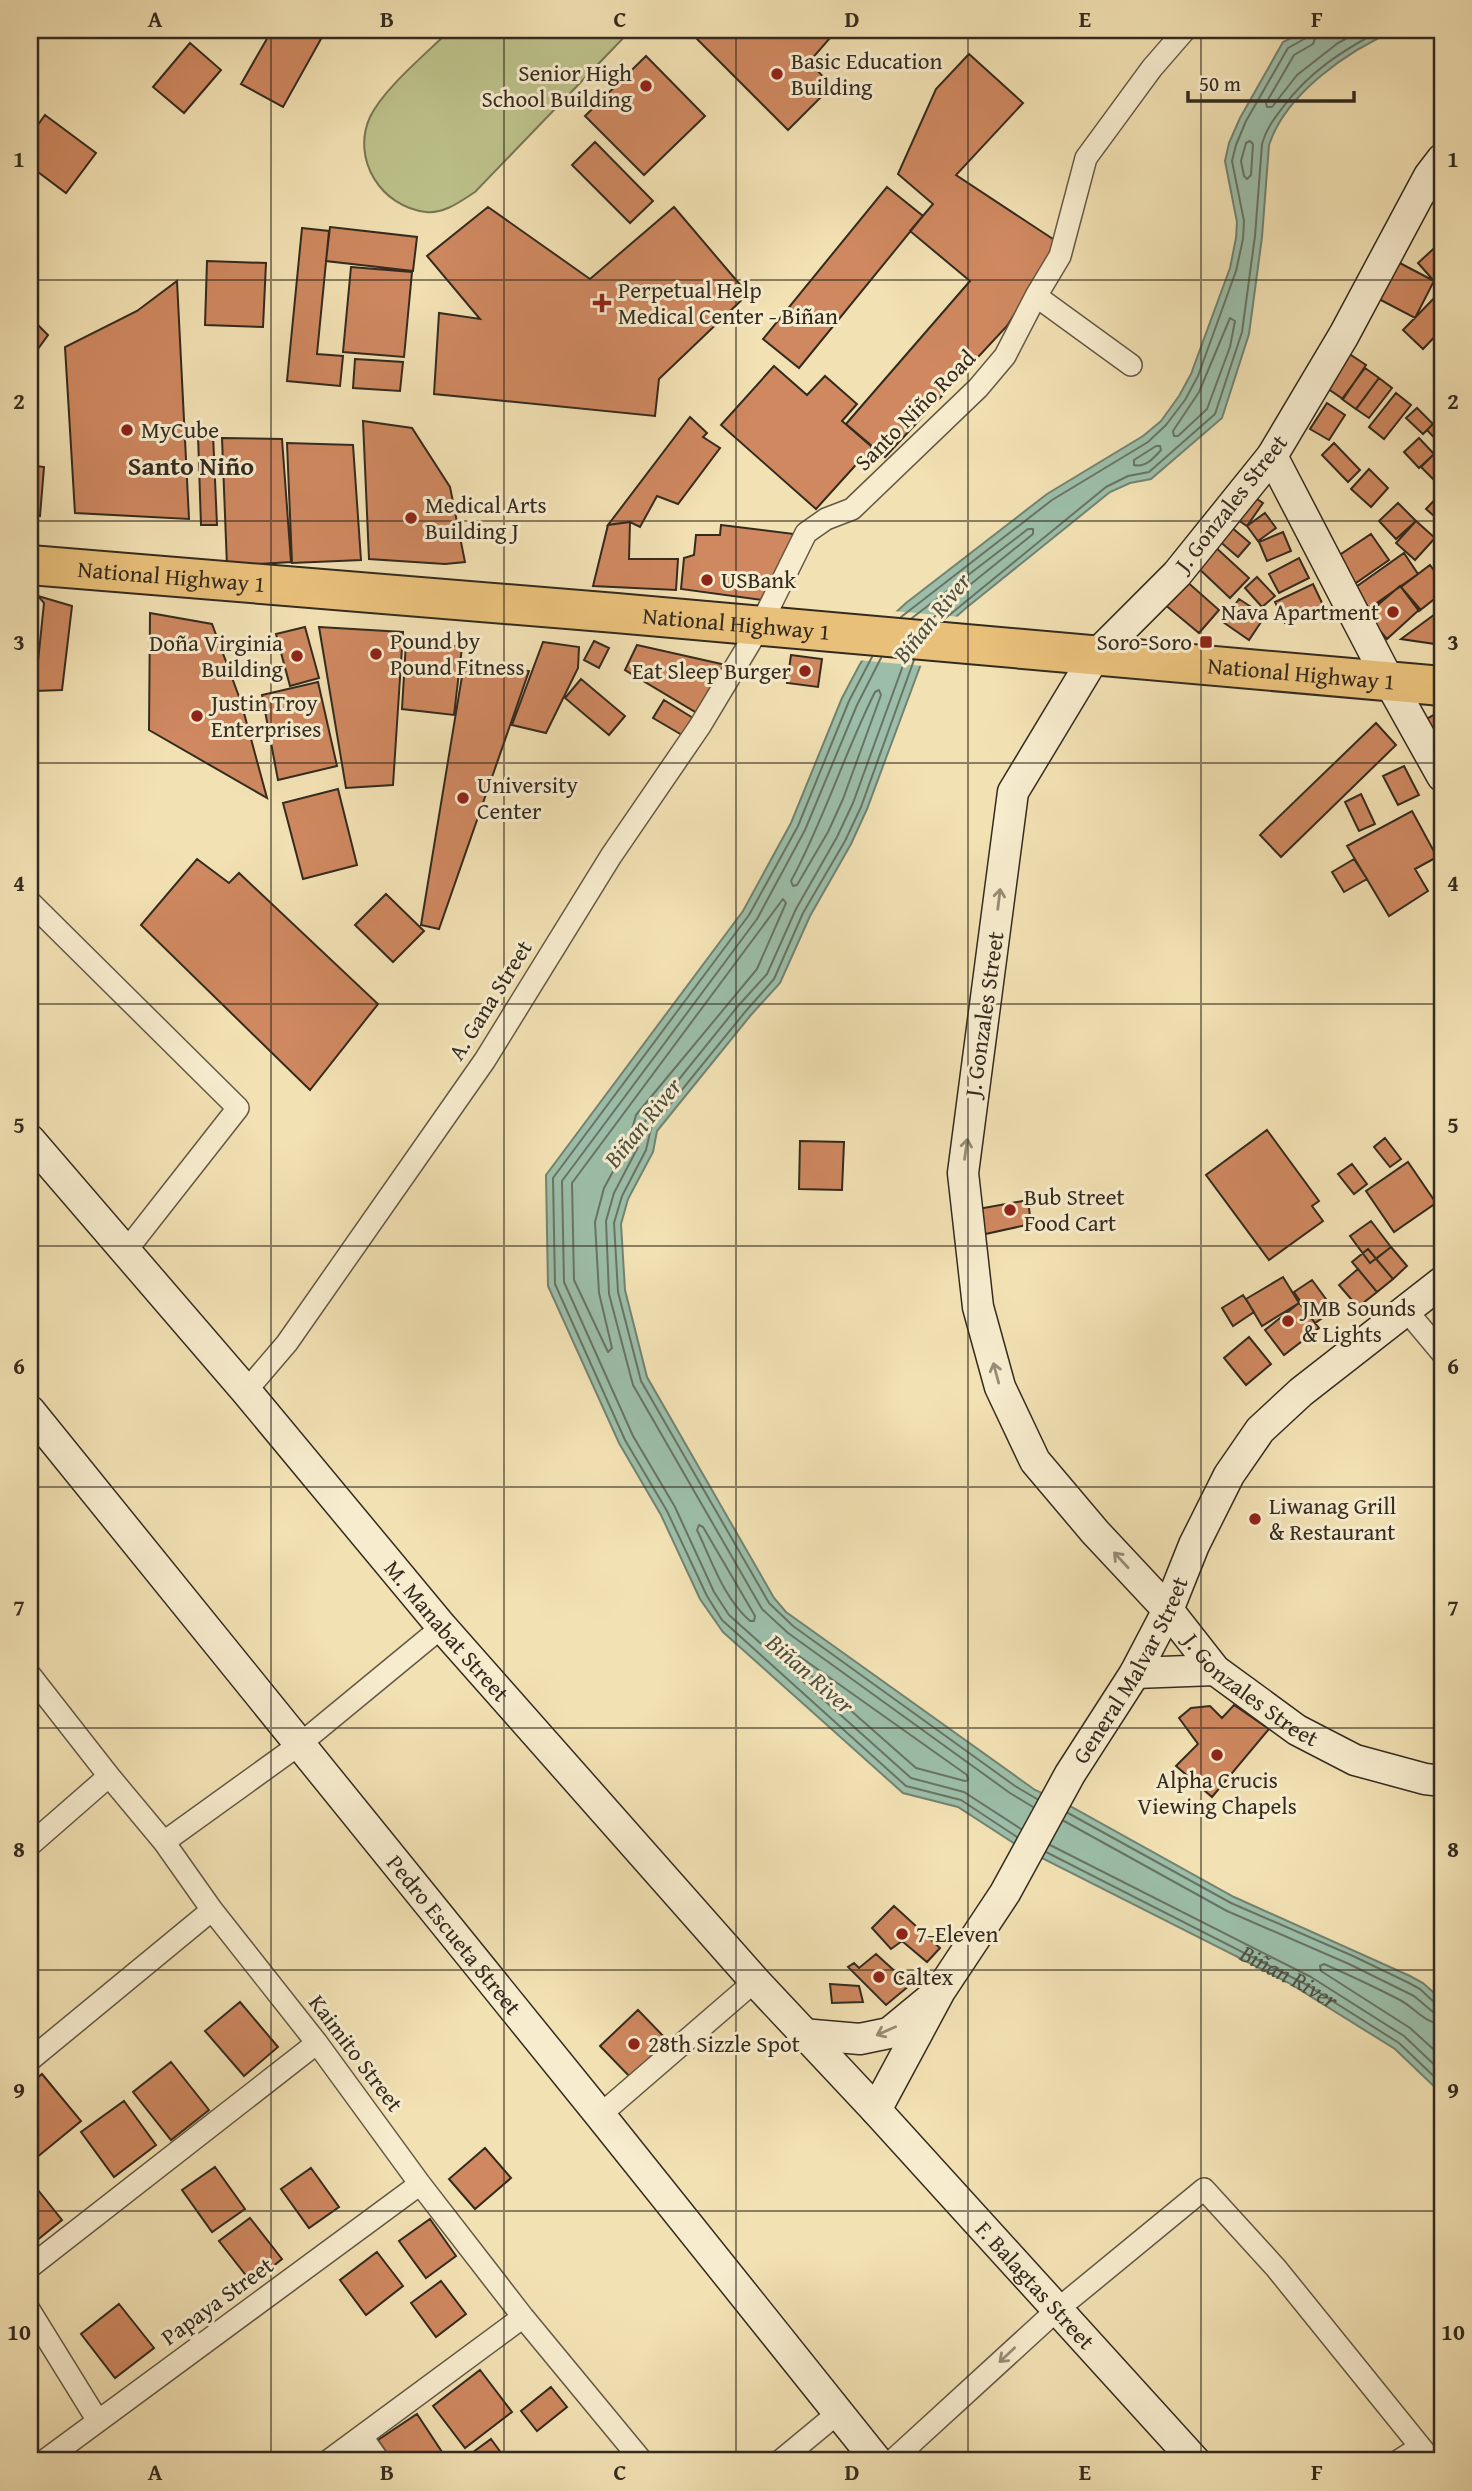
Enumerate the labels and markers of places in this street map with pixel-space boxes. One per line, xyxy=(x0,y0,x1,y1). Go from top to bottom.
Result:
place label: Basic Education Building xyxy=(791,44,942,103)
place label: Senior High School Building xyxy=(482,56,633,115)
marker: Basic Education Building xyxy=(769,66,785,82)
marker: Senior High School Building xyxy=(638,78,654,94)
place label: Perpetual Help Medical Center - Biñan xyxy=(618,273,838,332)
marker: Perpetual Help Medical Center - Biñan xyxy=(592,293,612,313)
place label: MyCube xyxy=(141,413,219,446)
marker: MyCube xyxy=(119,422,135,438)
place label: Medical Arts Building J xyxy=(425,488,547,547)
marker: Medical Arts Building J xyxy=(403,510,419,526)
place label: USBank xyxy=(721,563,796,596)
marker: USBank xyxy=(699,572,715,588)
place label: Nava Apartment xyxy=(1221,595,1379,628)
marker: Nava Apartment xyxy=(1385,604,1401,620)
place label: Pound by Pound Fitness xyxy=(390,624,525,683)
place label: Soro-Soro xyxy=(1096,625,1192,658)
place label: Doña Virginia Building xyxy=(149,626,284,685)
marker: Soro-Soro xyxy=(1198,634,1214,650)
marker: Pound by Pound Fitness xyxy=(368,646,384,662)
marker: Doña Virginia Building xyxy=(289,648,305,664)
place label: Eat Sleep Burger xyxy=(632,654,792,687)
marker: Eat Sleep Burger xyxy=(797,663,813,679)
place label: Justin Troy Enterprises xyxy=(208,686,321,745)
marker: Justin Troy Enterprises xyxy=(189,708,205,724)
place label: University Center xyxy=(477,768,578,827)
marker: University Center xyxy=(455,790,471,806)
place label: Bub Street Food Cart xyxy=(1024,1180,1125,1239)
marker: Bub Street Food Cart xyxy=(1002,1202,1018,1218)
place label: JMB Sounds & Lights xyxy=(1299,1291,1416,1350)
marker: JMB Sounds & Lights xyxy=(1280,1313,1296,1329)
place label: Liwanag Grill & Restaurant xyxy=(1269,1489,1396,1548)
marker: Liwanag Grill & Restaurant xyxy=(1247,1511,1263,1527)
marker: Alpha Crucis Viewing Chapels xyxy=(1209,1747,1225,1763)
place label: Alpha Crucis Viewing Chapels xyxy=(1137,1763,1297,1822)
place label: 7-Eleven xyxy=(916,1917,999,1950)
marker: 7-Eleven xyxy=(894,1926,910,1942)
place label: Caltex xyxy=(893,1960,953,1993)
marker: Caltex xyxy=(871,1969,887,1985)
place label: 28th Sizzle Spot xyxy=(648,2027,800,2060)
marker: 28th Sizzle Spot xyxy=(626,2036,642,2052)

